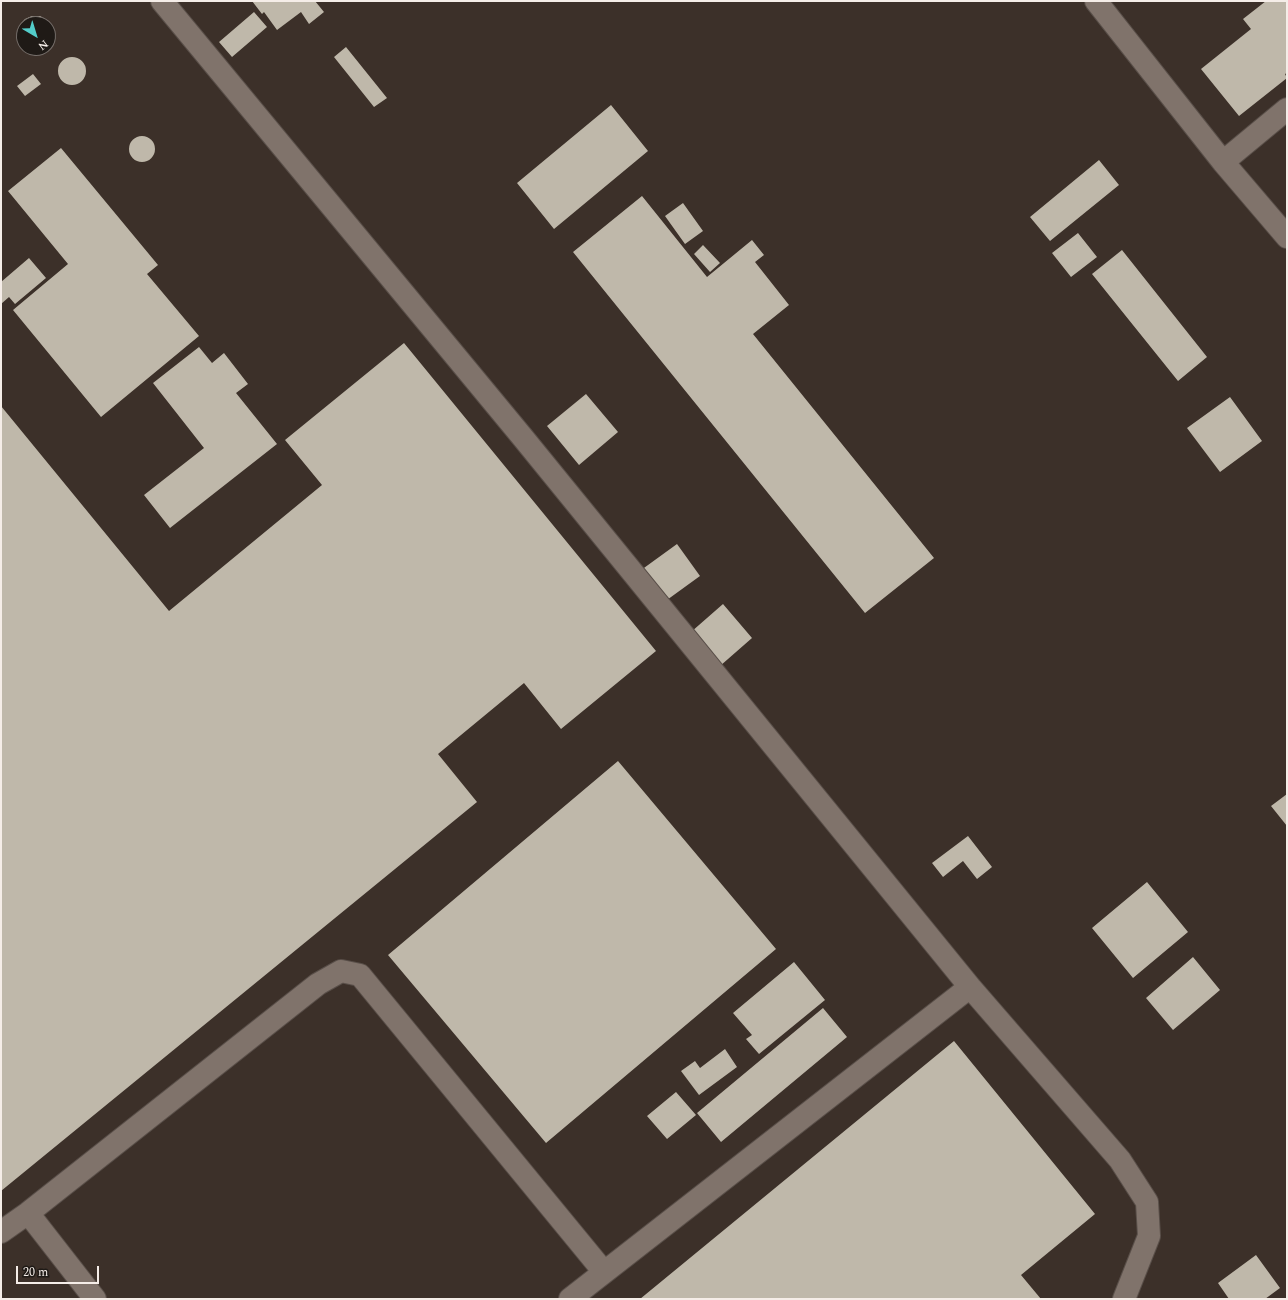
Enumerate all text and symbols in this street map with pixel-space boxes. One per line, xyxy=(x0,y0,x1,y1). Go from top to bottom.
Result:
north arrow xyxy=(16,16,56,56)
text: N xyxy=(34,36,52,55)
scale bar xyxy=(18,1258,101,1284)
text: 20 m xyxy=(23,1263,48,1282)

